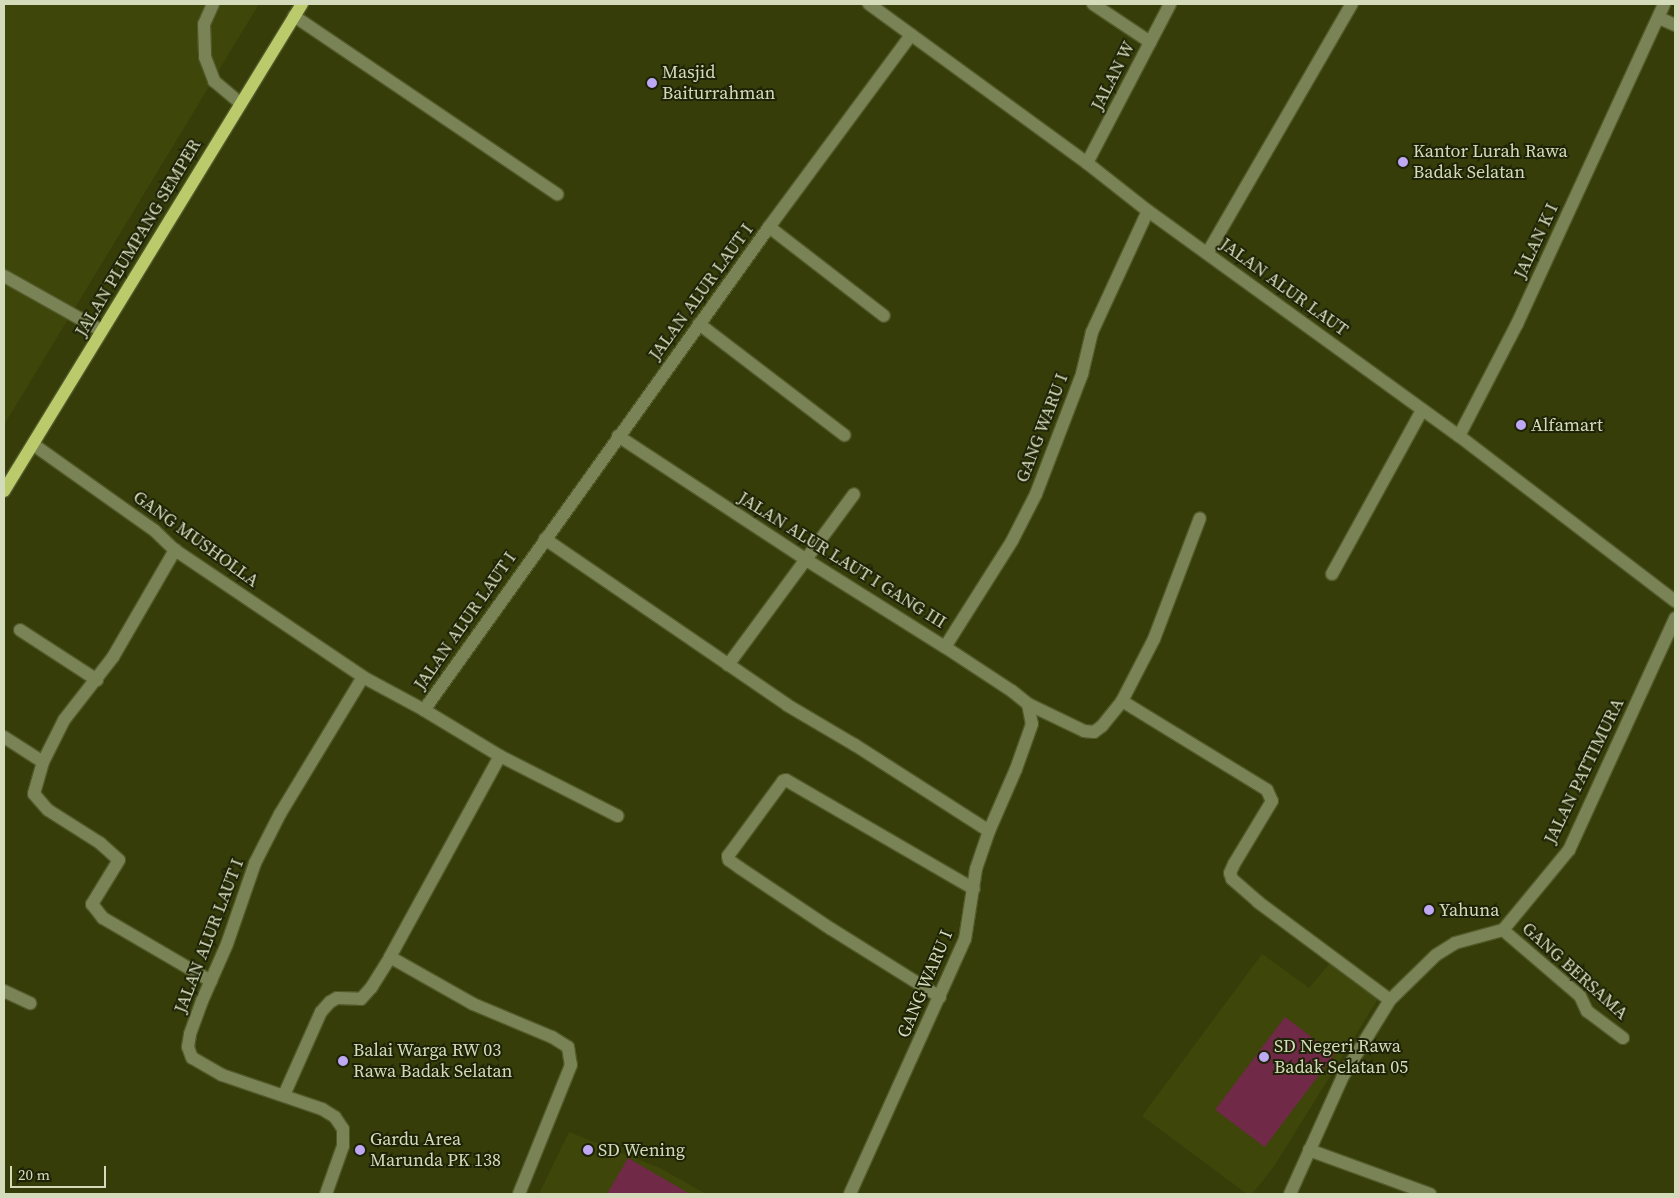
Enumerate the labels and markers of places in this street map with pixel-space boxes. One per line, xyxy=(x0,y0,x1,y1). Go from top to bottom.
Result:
place label: Masjid Baiturrahman xyxy=(662,62,775,104)
marker: Masjid Baiturrahman xyxy=(646,77,658,89)
place label: Kantor Lurah Rawa Badak Selatan xyxy=(1413,141,1568,183)
marker: Kantor Lurah Rawa Badak Selatan xyxy=(1397,156,1409,168)
place label: Alfamart xyxy=(1531,414,1603,436)
marker: Alfamart xyxy=(1515,419,1527,431)
place label: Yahuna xyxy=(1439,899,1499,921)
marker: Yahuna xyxy=(1423,904,1435,916)
place label: SD Negeri Rawa Badak Selatan 05 xyxy=(1274,1036,1408,1078)
place label: Balai Warga RW 03 Rawa Badak Selatan xyxy=(353,1040,512,1082)
marker: SD Negeri Rawa Badak Selatan 05 xyxy=(1258,1051,1270,1063)
marker: Balai Warga RW 03 Rawa Badak Selatan xyxy=(337,1055,349,1067)
place label: Gardu Area Marunda PK 138 xyxy=(370,1129,501,1172)
place label: SD Wening xyxy=(598,1139,686,1161)
marker: Gardu Area Marunda PK 138 xyxy=(354,1144,366,1156)
marker: SD Wening xyxy=(582,1144,594,1156)

